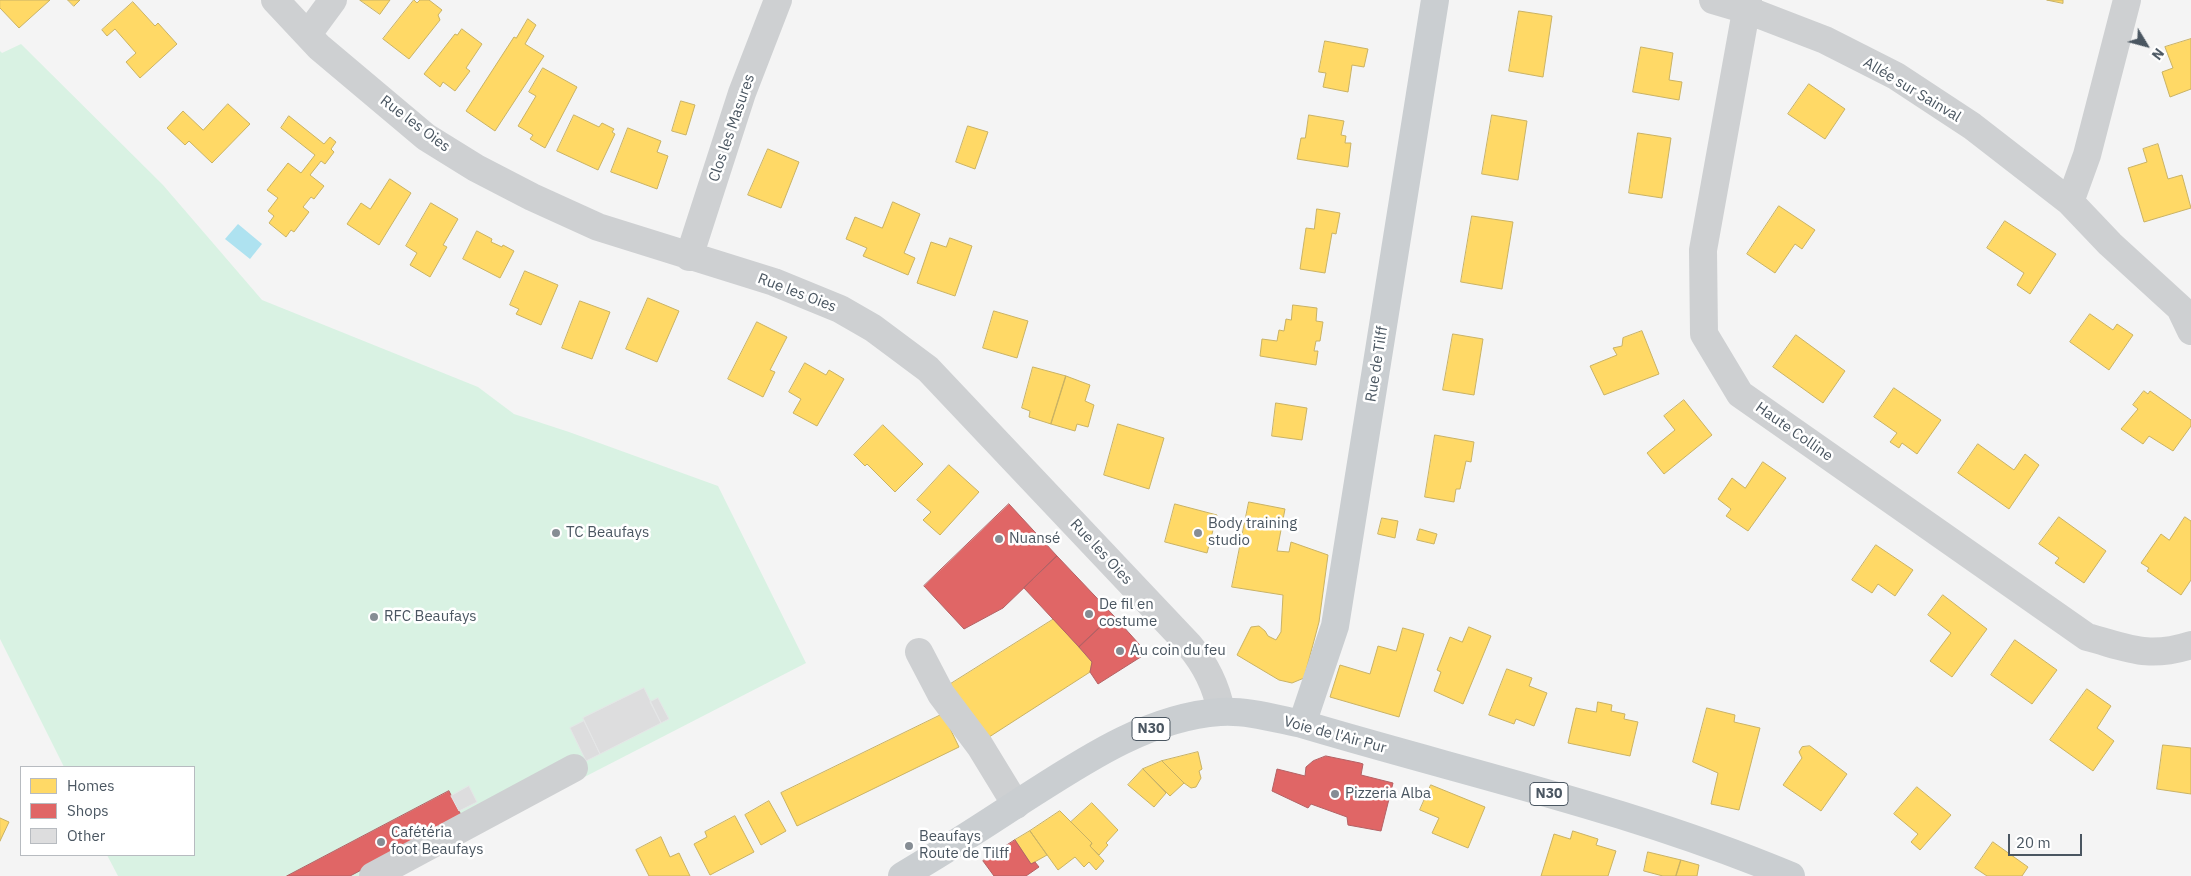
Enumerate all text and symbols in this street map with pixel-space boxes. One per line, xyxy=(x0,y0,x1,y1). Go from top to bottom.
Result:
north arrow xyxy=(2121,20,2171,70)
text: N xyxy=(2148,45,2168,63)
street label: Allée sur Sainval xyxy=(1860,54,1964,126)
street label: Clos les Masures xyxy=(705,72,759,184)
street label: Rue les Oies xyxy=(376,92,454,156)
street label: Rue les Oies xyxy=(755,270,839,316)
street label: Rue de Tilff xyxy=(1362,325,1392,403)
street label: Haute Colline xyxy=(1752,399,1836,465)
place label: Body training studio xyxy=(1208,515,1297,550)
street label: Rue les Oies xyxy=(1066,516,1136,588)
place label: TC Beaufays xyxy=(566,524,649,542)
marker: TC Beaufays xyxy=(550,527,562,539)
marker: Body training studio xyxy=(1192,527,1204,539)
place label: Nuansé xyxy=(1009,530,1060,548)
marker: Nuansé xyxy=(993,533,1005,545)
place label: De fil en costume xyxy=(1099,596,1157,631)
place label: RFC Beaufays xyxy=(384,608,477,626)
marker: De fil en costume xyxy=(1083,608,1095,620)
marker: RFC Beaufays xyxy=(368,611,380,623)
place label: Au coin du feu xyxy=(1130,642,1226,660)
marker: Au coin du feu xyxy=(1114,645,1126,657)
street label: Voie de l'Air Pur xyxy=(1282,713,1388,757)
road number: N30 xyxy=(1132,718,1170,741)
legend xyxy=(20,766,195,856)
text: Homes xyxy=(67,776,115,795)
road number: N30 xyxy=(1530,782,1568,806)
place label: Pizzeria Alba xyxy=(1345,785,1431,803)
marker: Pizzeria Alba xyxy=(1329,788,1341,800)
text: Shops xyxy=(67,801,109,820)
place label: Cafétéria foot Beaufays xyxy=(391,824,483,859)
scale bar xyxy=(2011,824,2085,856)
text: Other xyxy=(67,826,105,845)
place label: Beaufays Route de Tilff xyxy=(919,828,1009,863)
text: 20 m xyxy=(2016,833,2051,852)
marker: Cafétéria foot Beaufays xyxy=(375,836,387,848)
marker: Beaufays Route de Tilff xyxy=(903,840,915,852)

